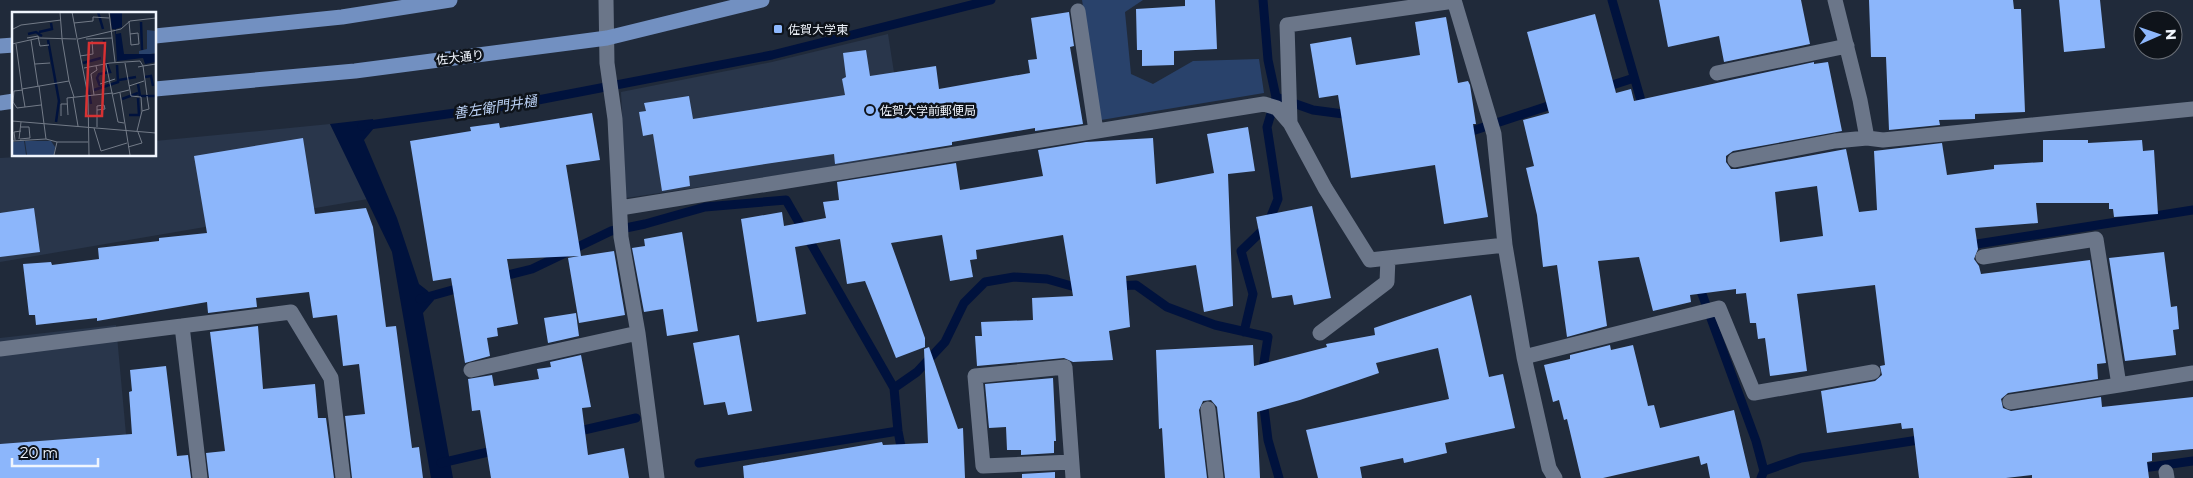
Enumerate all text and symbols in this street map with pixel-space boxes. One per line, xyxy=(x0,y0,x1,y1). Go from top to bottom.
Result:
north arrow xyxy=(2133,10,2183,60)
inset map xyxy=(12,12,156,156)
place label: 佐賀大学東 xyxy=(788,22,848,37)
marker: 佐賀大学東 xyxy=(772,23,784,35)
text: N xyxy=(2162,29,2180,41)
street label: 佐大通り xyxy=(435,47,485,67)
water label: 善左衛門井樋 xyxy=(452,91,540,122)
place label: 佐賀大学前郵便局 xyxy=(880,103,976,118)
marker: 佐賀大学前郵便局 xyxy=(864,104,876,116)
scale bar xyxy=(12,436,99,468)
text: 20 m xyxy=(20,443,58,462)

